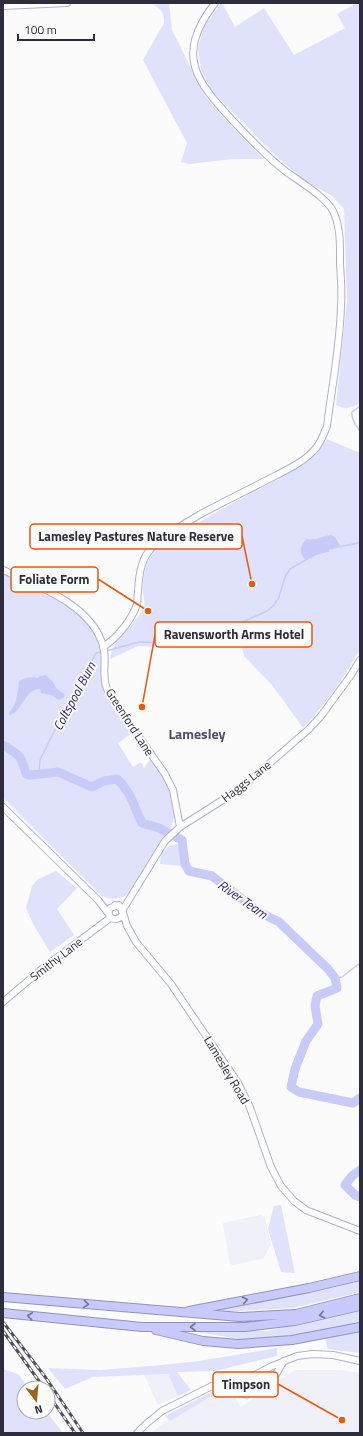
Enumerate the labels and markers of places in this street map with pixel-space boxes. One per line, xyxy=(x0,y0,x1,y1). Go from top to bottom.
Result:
callout: Lamesley Pastures Nature Reserve xyxy=(30,524,242,549)
callout: Foliate Form xyxy=(11,567,98,592)
callout: Ravensworth Arms Hotel xyxy=(155,622,312,647)
callout: Timpson xyxy=(213,1372,278,1397)

